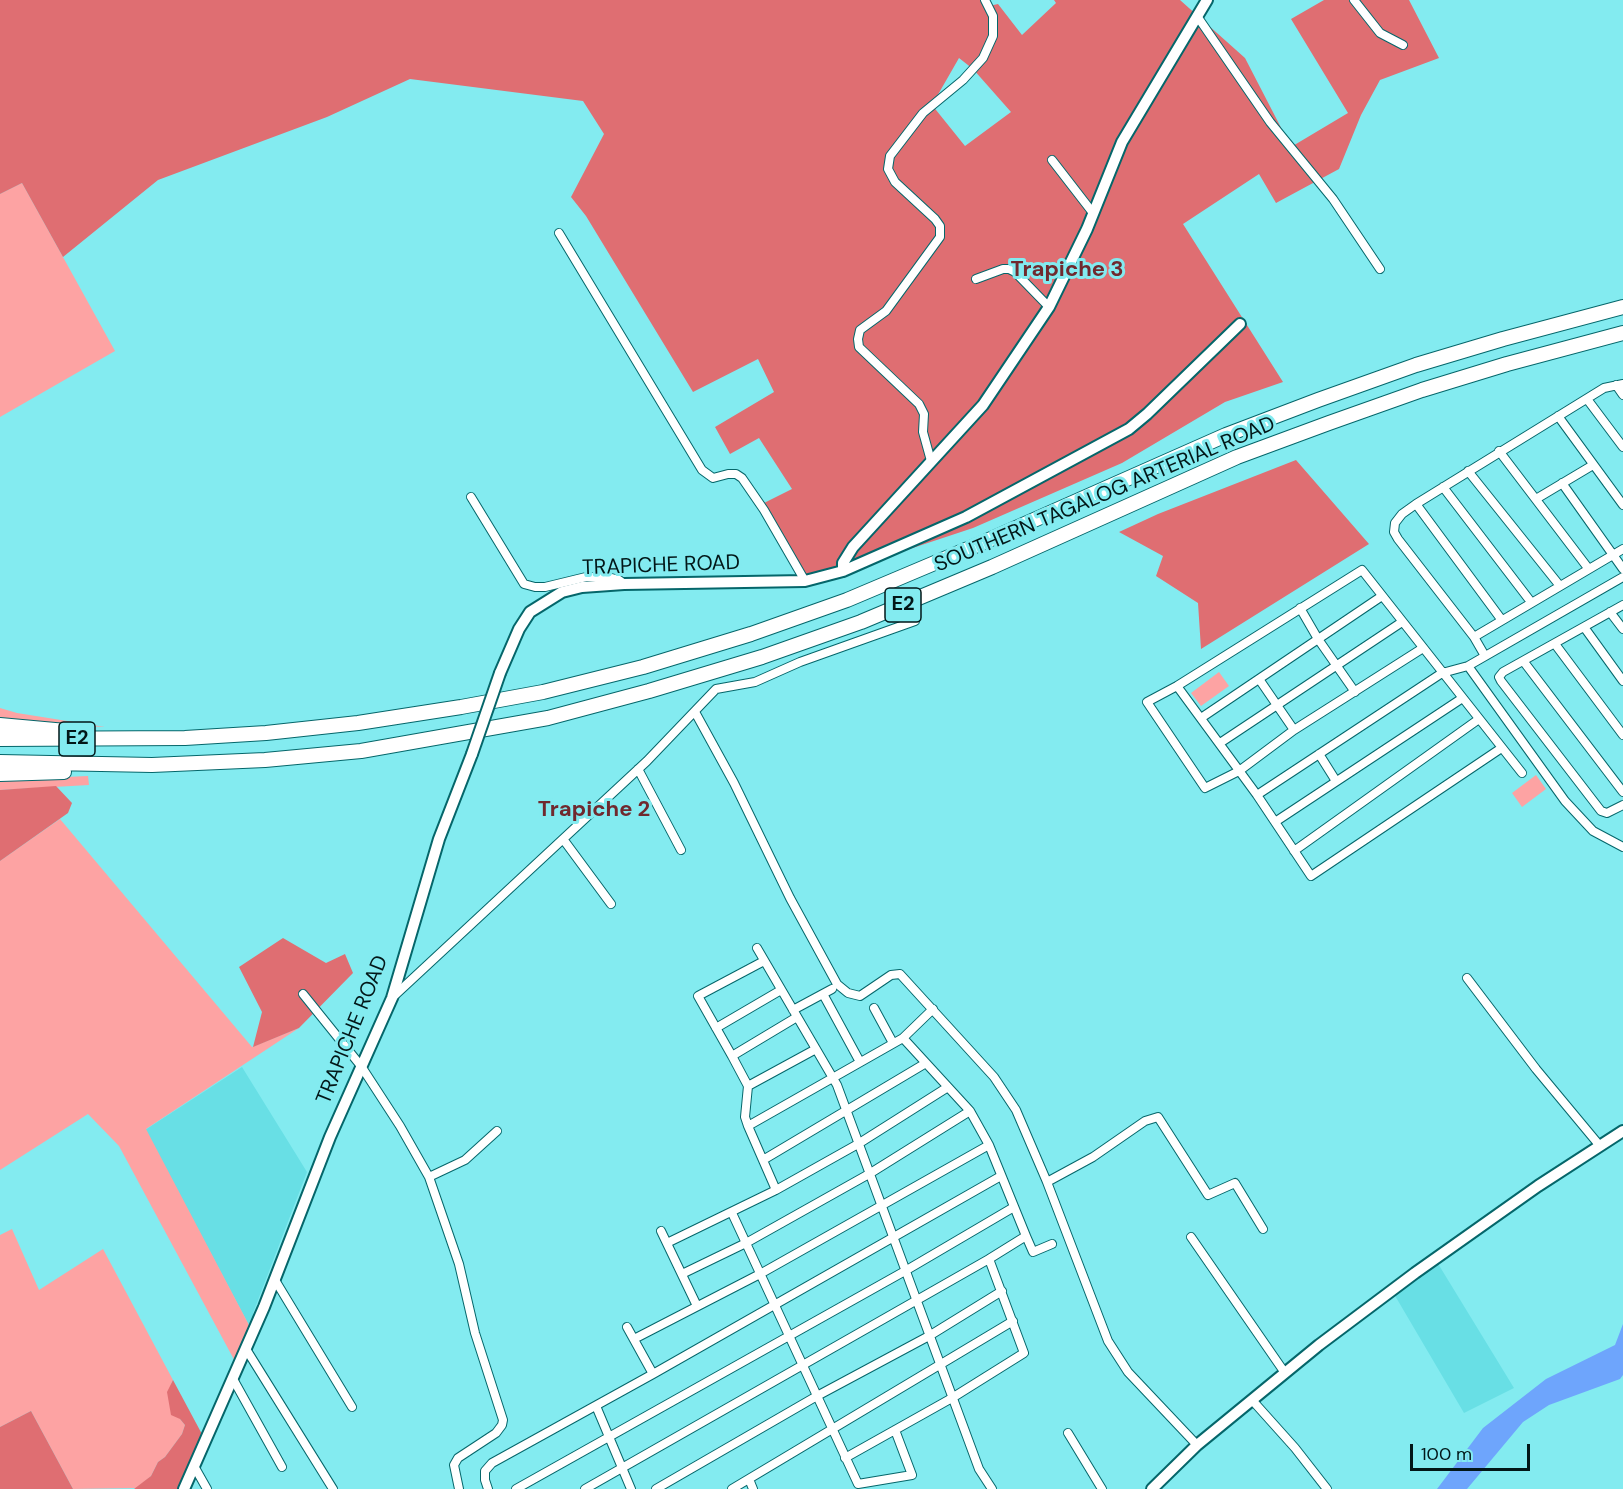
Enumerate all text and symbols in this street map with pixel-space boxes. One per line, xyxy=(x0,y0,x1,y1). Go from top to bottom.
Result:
district label: Trapiche 3 xyxy=(1010,257,1124,283)
street label: SOUTHERN TAGALOG ARTERIAL ROAD xyxy=(931,412,1279,578)
street label: TRAPICHE ROAD xyxy=(582,551,740,581)
road number: E2 xyxy=(885,588,921,622)
road number: E2 xyxy=(59,722,95,756)
district label: Trapiche 2 xyxy=(538,797,650,823)
street label: TRAPICHE ROAD xyxy=(312,952,394,1108)
scale bar xyxy=(1413,1432,1533,1470)
text: 100 m xyxy=(1421,1442,1472,1466)

